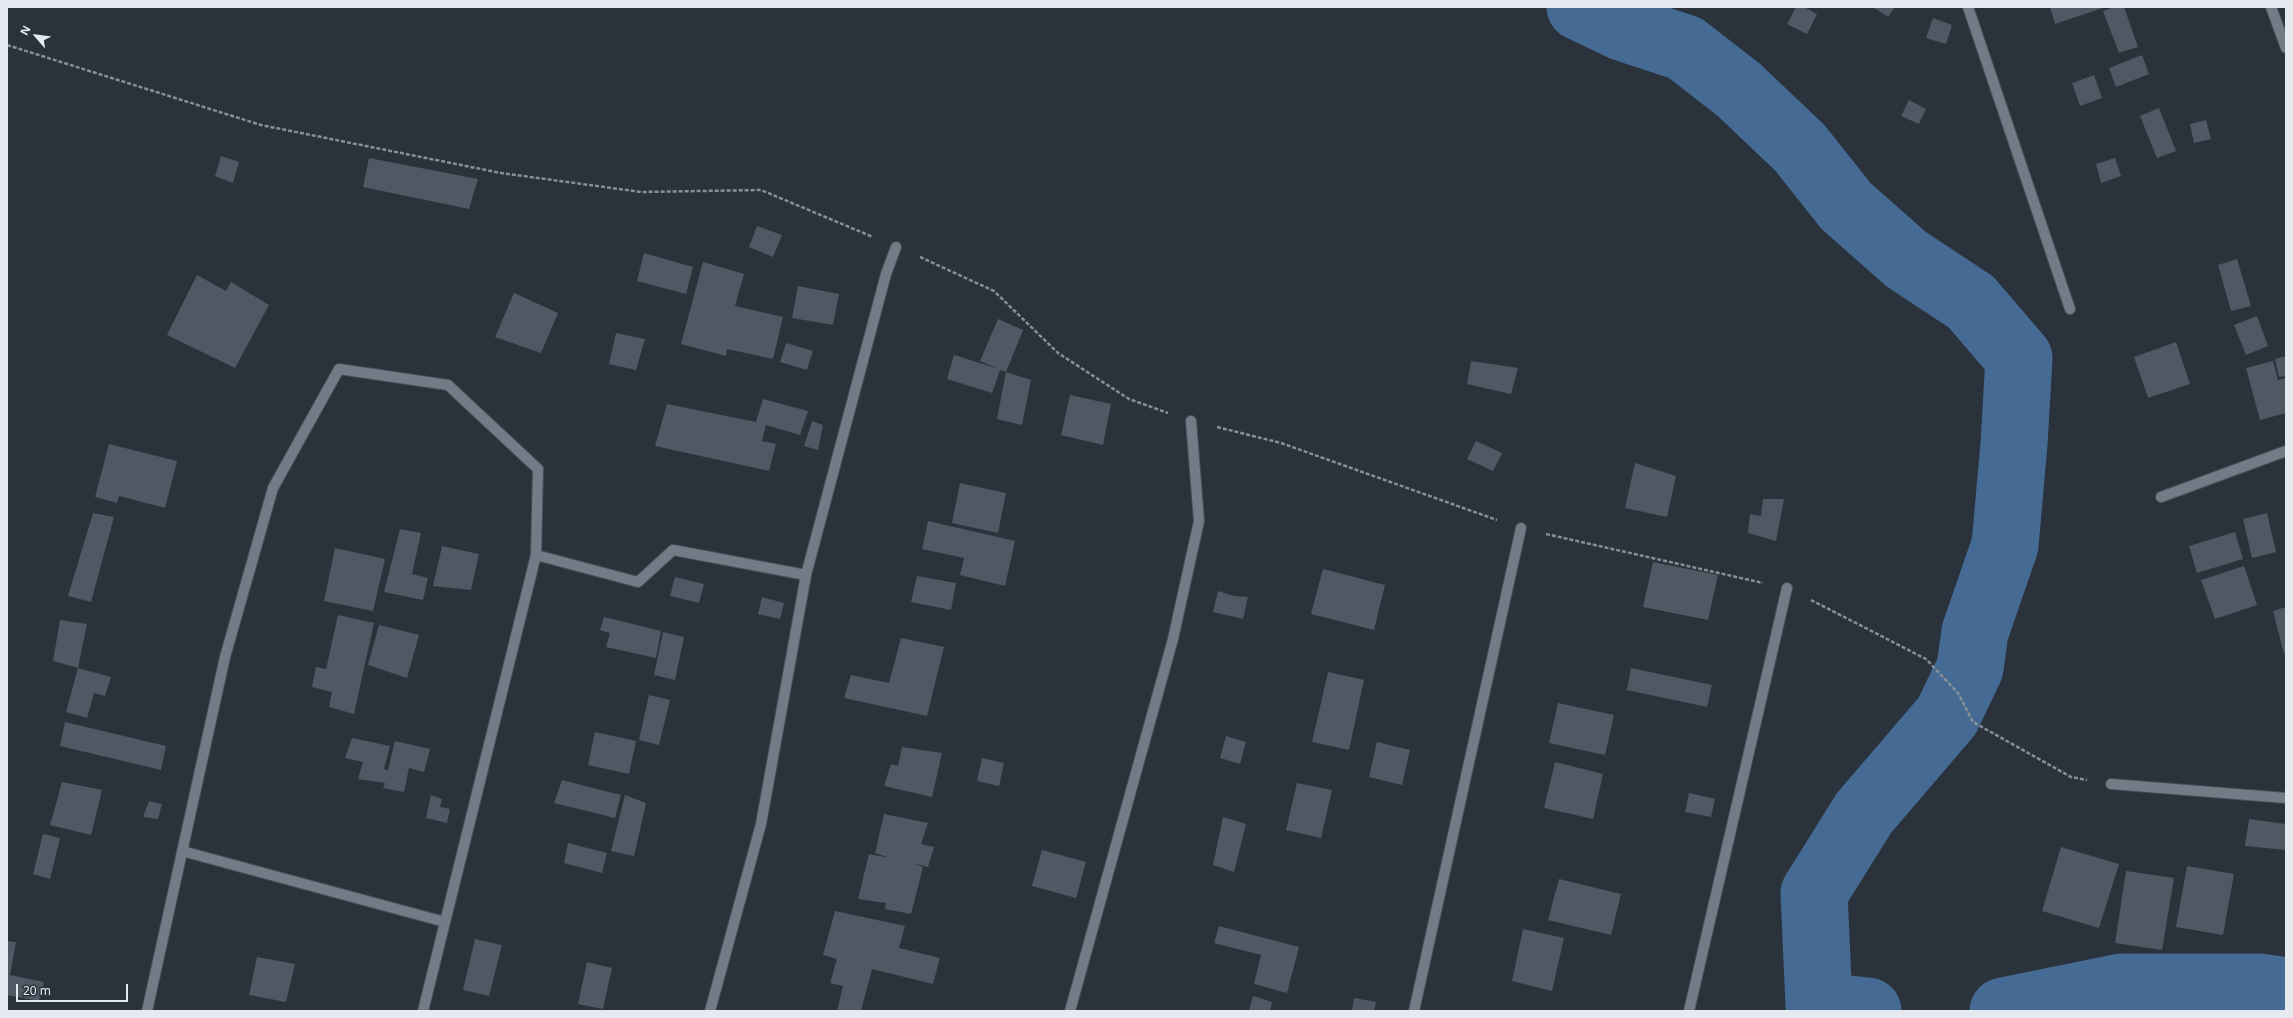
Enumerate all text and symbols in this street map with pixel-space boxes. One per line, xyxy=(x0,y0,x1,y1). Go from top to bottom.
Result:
north arrow xyxy=(16,16,56,56)
text: N xyxy=(16,23,34,38)
scale bar xyxy=(18,976,130,1002)
text: 20 m xyxy=(23,982,51,999)

